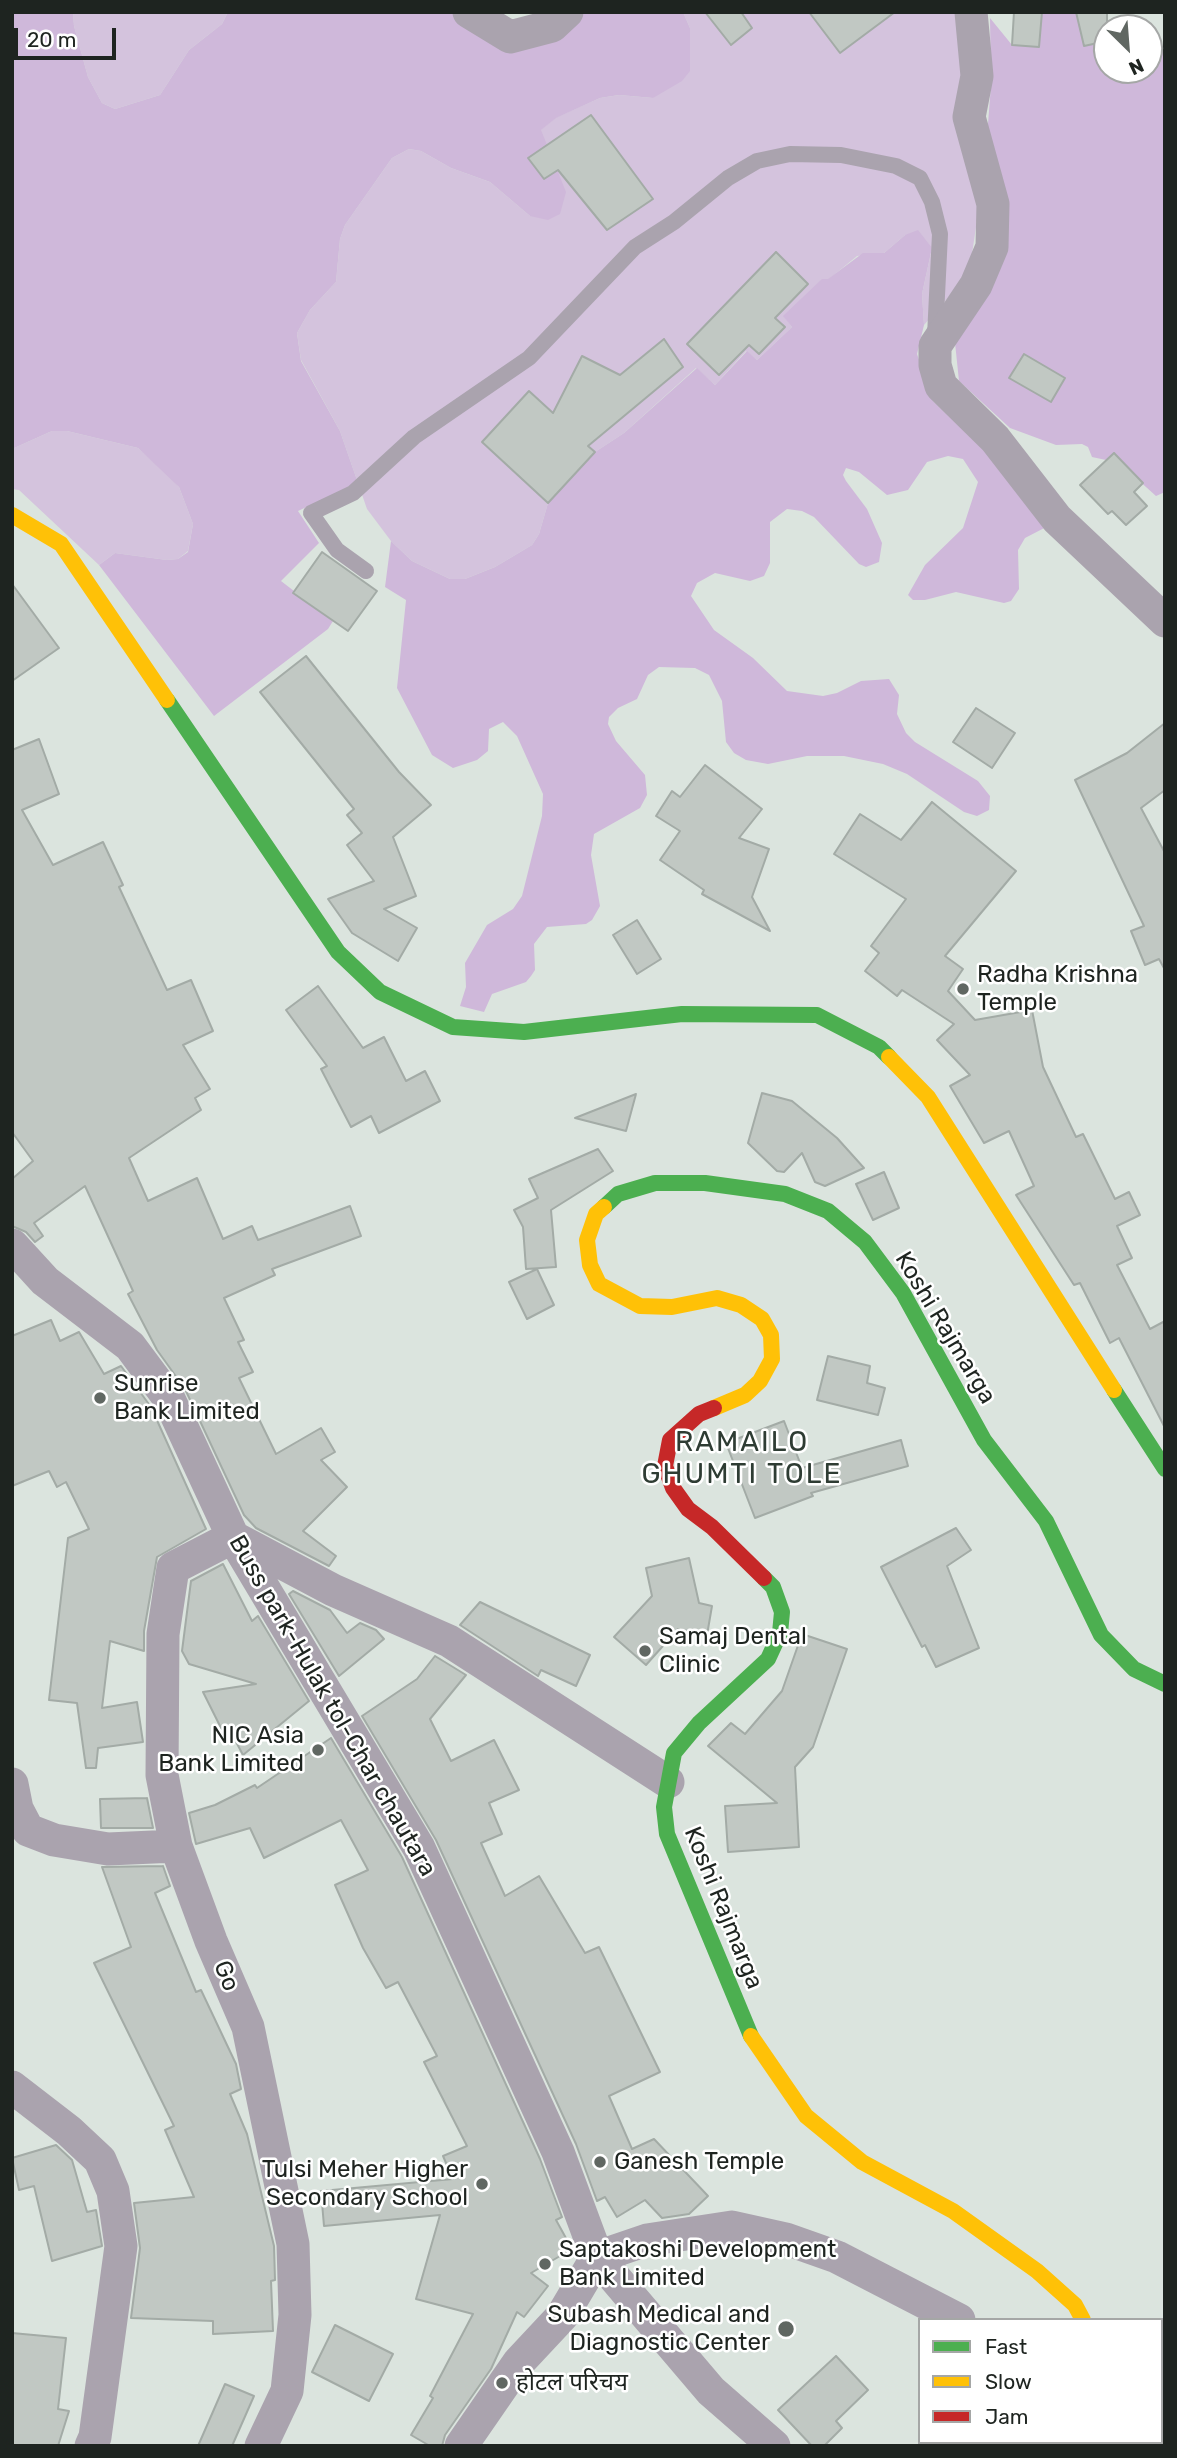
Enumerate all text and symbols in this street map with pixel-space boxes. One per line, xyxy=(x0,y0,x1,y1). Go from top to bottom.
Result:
scale bar xyxy=(18,14,119,58)
north arrow xyxy=(1093,14,1163,84)
text: 20 m xyxy=(27,27,76,52)
text: N xyxy=(1125,53,1147,80)
place label: Radha Krishna Temple xyxy=(977,961,1138,1017)
marker: Radha Krishna Temple xyxy=(955,981,971,997)
street label: Koshi Rajmarga xyxy=(888,1247,1002,1409)
place label: Sunrise Bank Limited xyxy=(114,1370,260,1426)
marker: Sunrise Bank Limited xyxy=(92,1390,108,1406)
district label: RAMAILO GHUMTI TOLE xyxy=(643,1426,841,1492)
street label: Buss park-Hulak tol-Char chautara xyxy=(222,1530,442,1882)
place label: Samaj Dental Clinic xyxy=(659,1623,807,1679)
marker: Samaj Dental Clinic xyxy=(637,1643,653,1659)
place label: NIC Asia Bank Limited xyxy=(158,1722,304,1778)
marker: NIC Asia Bank Limited xyxy=(310,1742,326,1758)
street label: Koshi Rajmarga xyxy=(677,1823,769,1993)
street label: Go xyxy=(207,1957,245,1995)
place label: Ganesh Temple xyxy=(614,2148,784,2176)
marker: Ganesh Temple xyxy=(592,2154,608,2170)
place label: Tulsi Meher Higher Secondary School xyxy=(262,2156,468,2212)
marker: Tulsi Meher Higher Secondary School xyxy=(474,2176,490,2192)
place label: Saptakoshi Development Bank Limited xyxy=(559,2236,836,2292)
marker: Saptakoshi Development Bank Limited xyxy=(537,2256,553,2272)
place label: Subash Medical and Diagnostic Center xyxy=(547,2301,770,2357)
legend xyxy=(918,2318,1163,2444)
marker: Subash Medical and Diagnostic Center xyxy=(776,2319,796,2339)
text: Fast xyxy=(985,2334,1027,2359)
place label: होटल परिचय xyxy=(516,2369,628,2397)
text: Slow xyxy=(985,2369,1032,2394)
marker: होटल परिचय xyxy=(494,2375,510,2391)
text: Jam xyxy=(985,2404,1029,2429)

